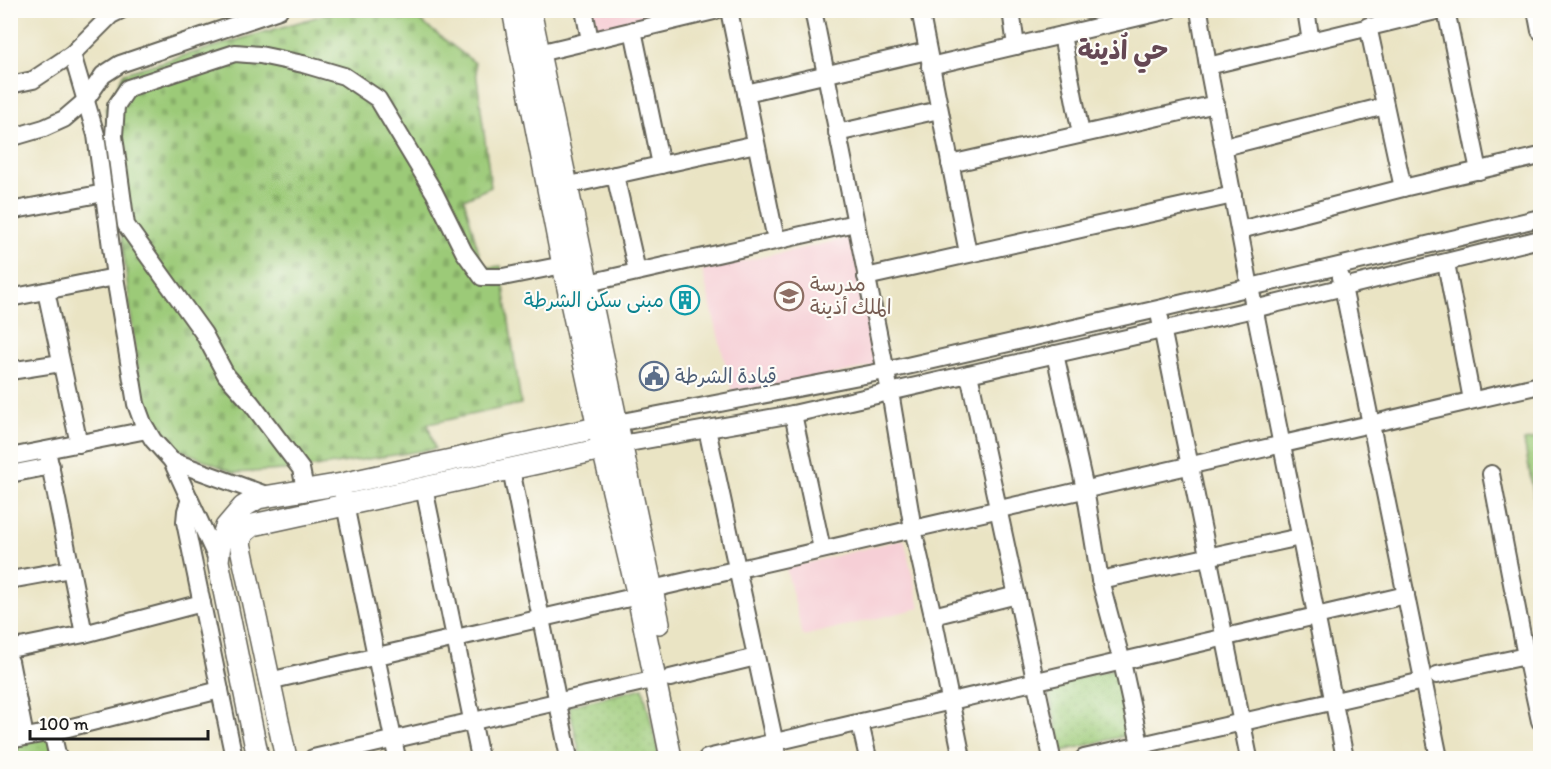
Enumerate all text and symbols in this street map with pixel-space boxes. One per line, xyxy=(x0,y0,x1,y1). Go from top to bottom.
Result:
district label: حي اُذينة xyxy=(1078,31,1168,74)
place label: مدرسة الملك أذينة xyxy=(810,272,892,319)
school or university icon: مدرسة الملك أذينة xyxy=(773,280,805,312)
building icon: مبنى سكن الشرطة xyxy=(669,284,701,316)
place label: مبنى سكن الشرطة xyxy=(524,288,664,313)
public building icon: قيادة الشرطة xyxy=(638,360,670,392)
place label: قيادة الشرطة xyxy=(675,364,777,388)
scale bar xyxy=(30,703,208,741)
text: 100 m xyxy=(39,713,89,735)

